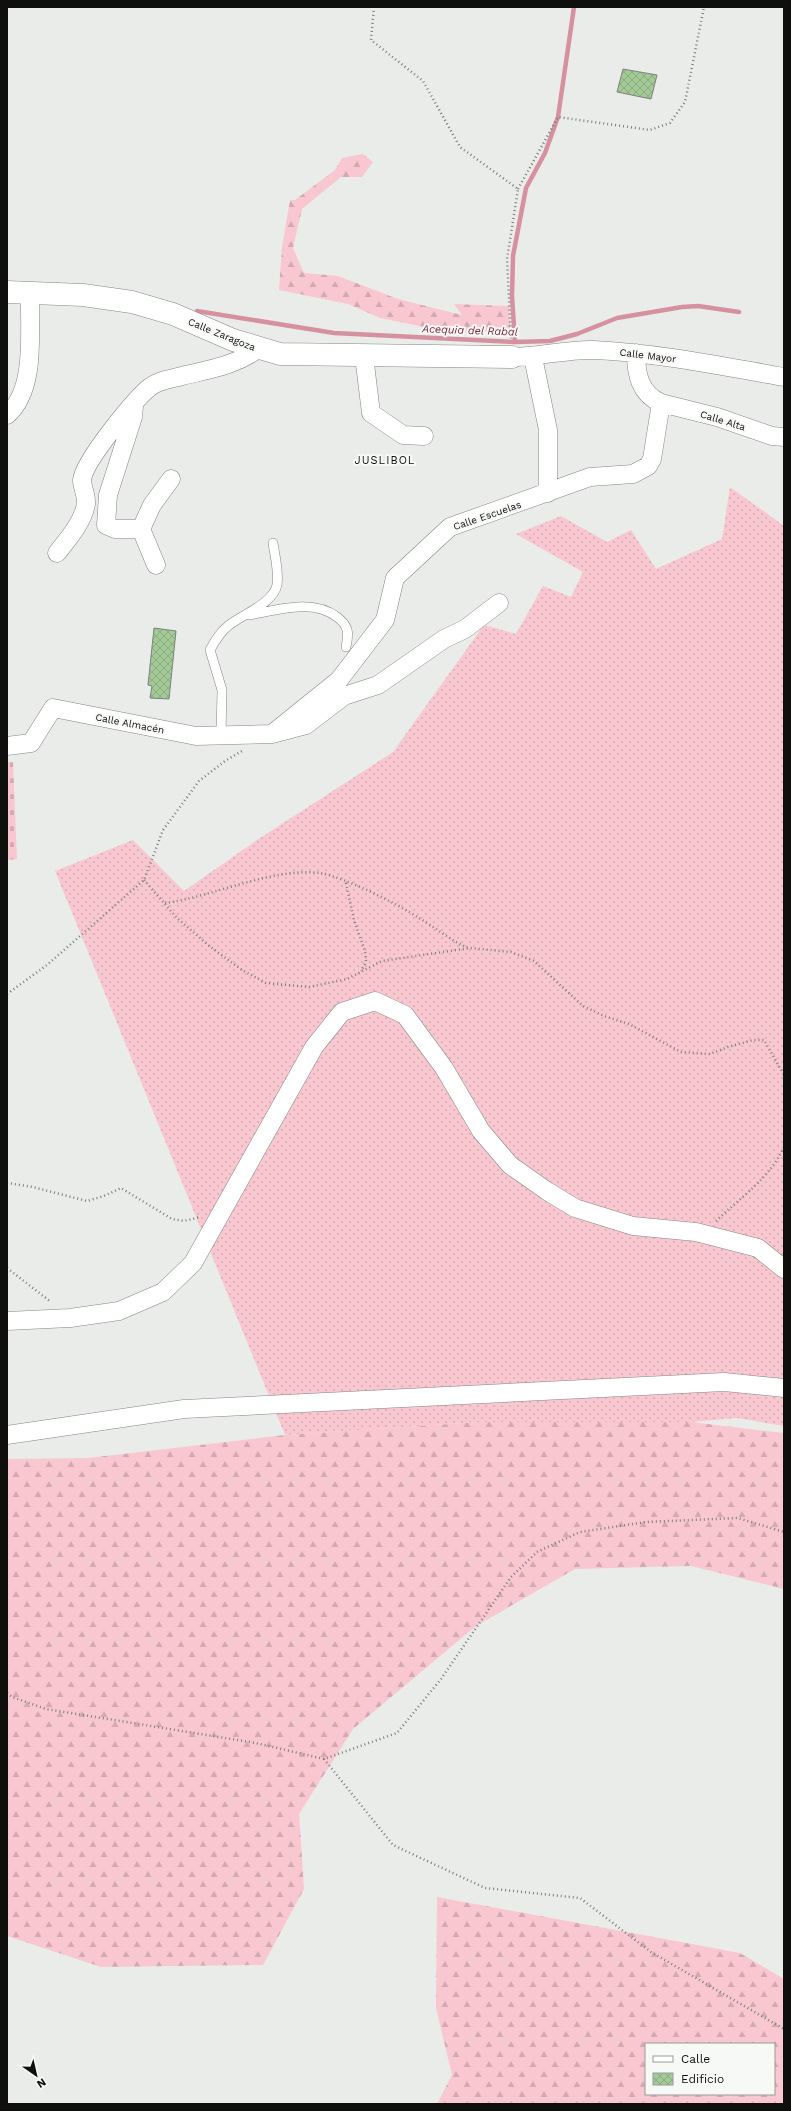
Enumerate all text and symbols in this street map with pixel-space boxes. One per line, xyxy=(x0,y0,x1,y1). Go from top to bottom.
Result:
street label: Calle Zaragoza xyxy=(187,316,257,353)
water label: Acequia del Rabal xyxy=(421,322,519,339)
street label: Calle Mayor xyxy=(619,347,677,364)
street label: Calle Alta xyxy=(699,408,747,433)
district label: JUSLIBOL xyxy=(355,454,415,467)
street label: Calle Escuelas xyxy=(452,499,523,532)
street label: Calle Almacén xyxy=(95,711,165,736)
legend xyxy=(645,2043,775,2095)
text: Calle xyxy=(681,2052,710,2066)
north arrow xyxy=(16,2055,56,2095)
text: Edificio xyxy=(681,2072,724,2086)
text: N xyxy=(34,2075,48,2091)

